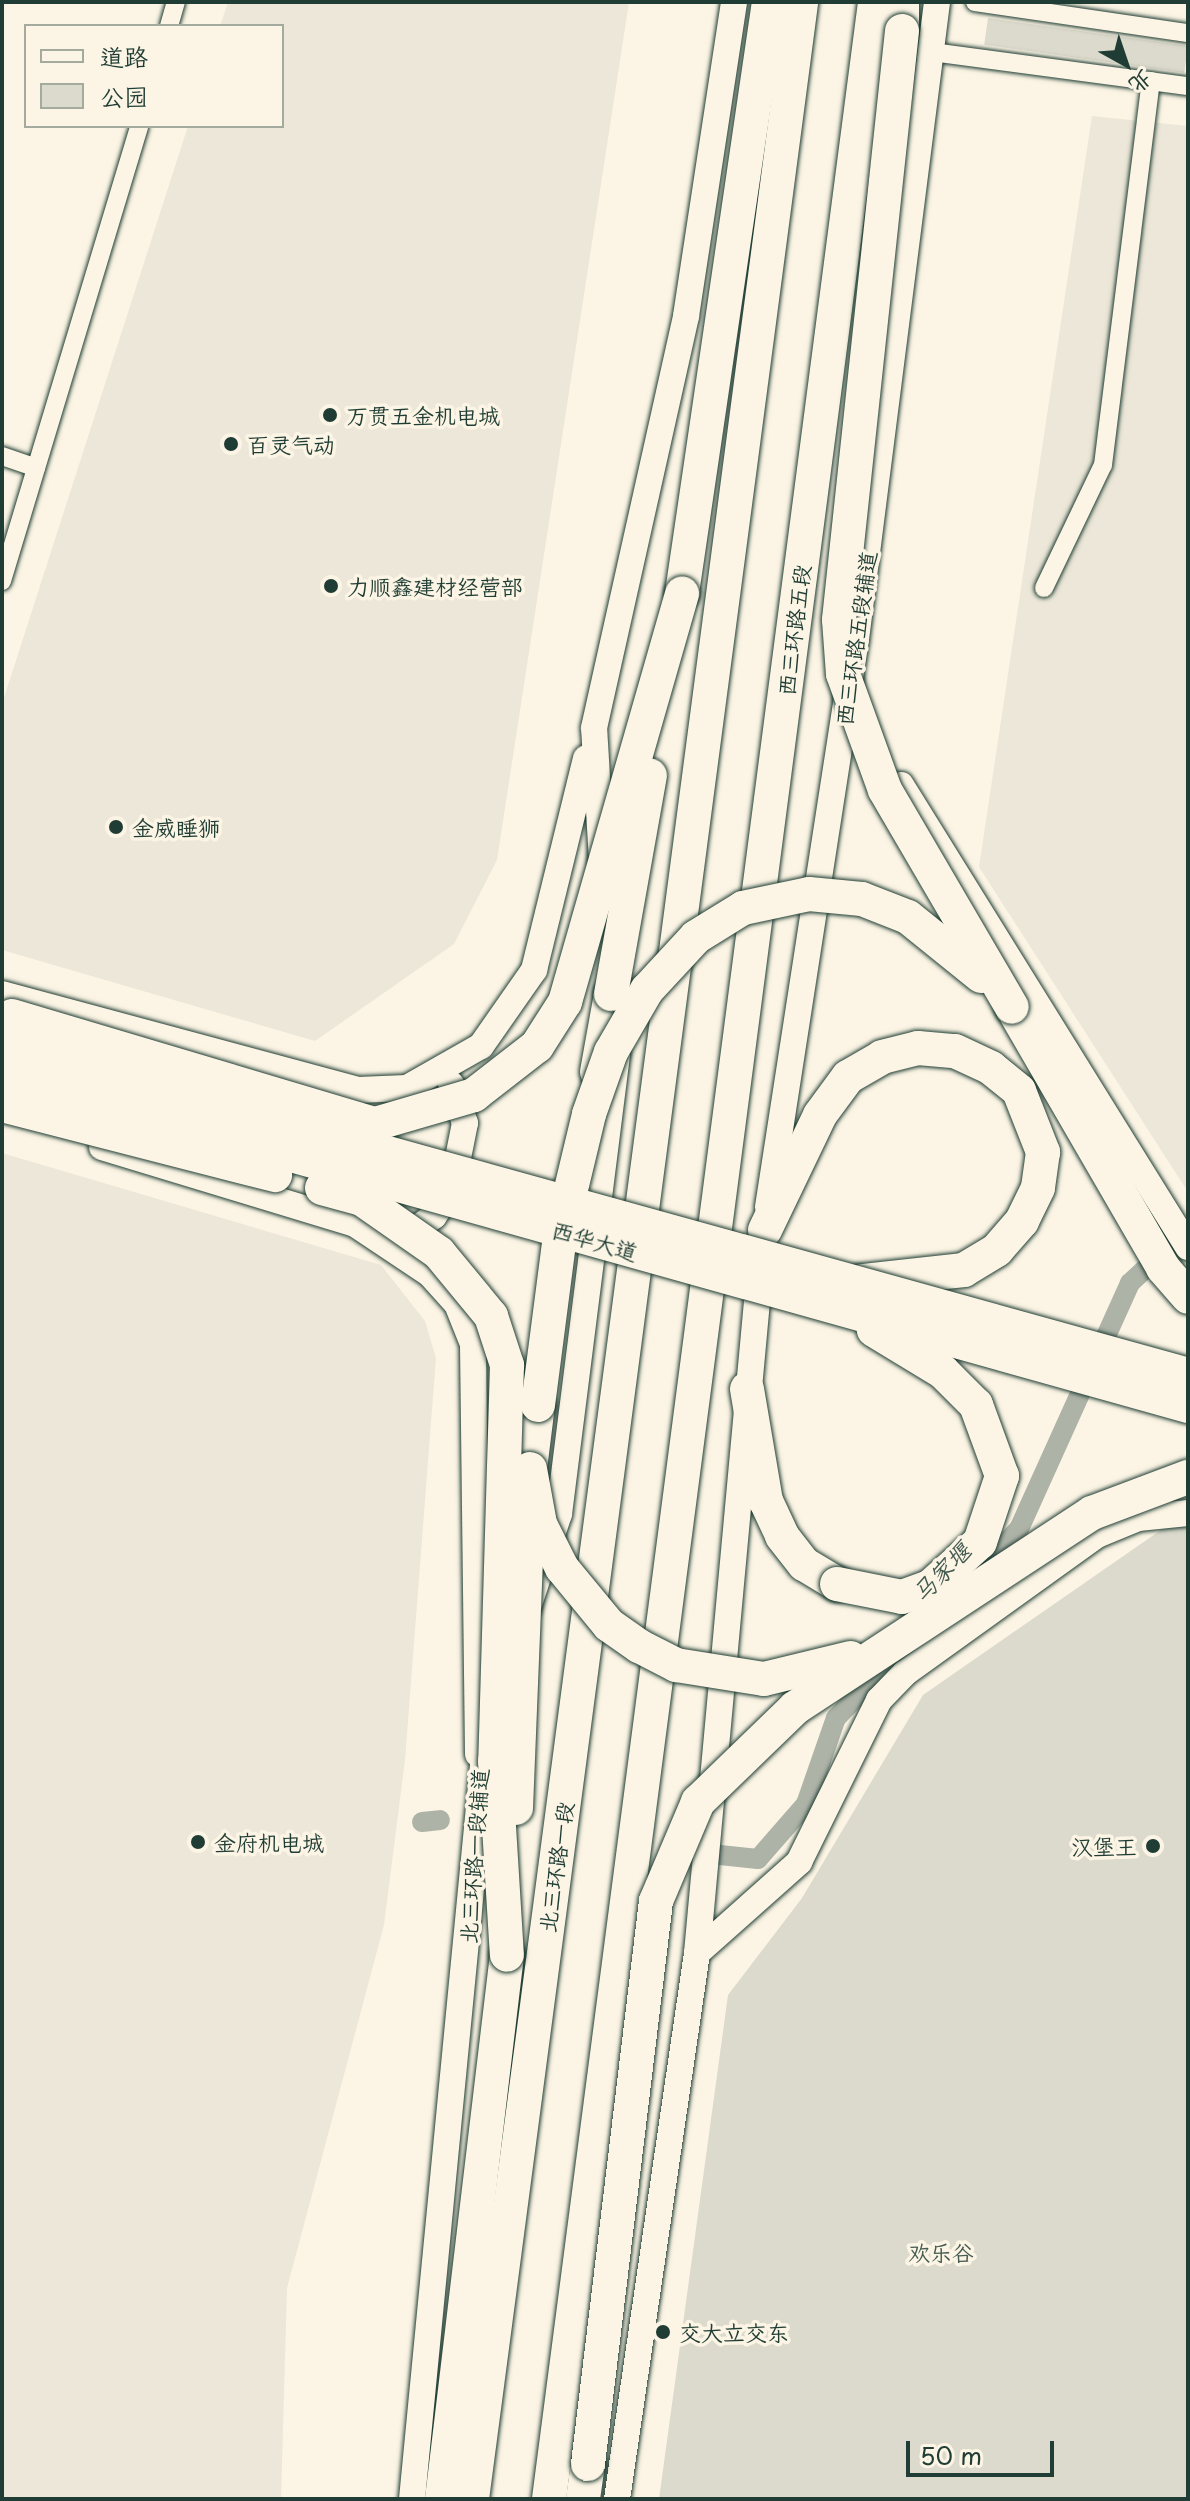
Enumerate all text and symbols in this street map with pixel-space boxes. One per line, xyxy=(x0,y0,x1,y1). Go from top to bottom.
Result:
legend xyxy=(24,24,284,128)
north arrow xyxy=(1086,24,1166,104)
text: 道路 xyxy=(100,38,148,74)
text: 北 xyxy=(1123,63,1161,102)
text: 公园 xyxy=(100,78,148,114)
place label: 万贯五金机电城 xyxy=(346,402,500,428)
marker: 万贯五金机电城 xyxy=(321,406,339,424)
place label: 百灵气动 xyxy=(247,431,335,457)
marker: 百灵气动 xyxy=(222,435,240,453)
street label: 西三环路五段辅道 xyxy=(830,549,880,727)
street label: 西三环路五段 xyxy=(772,563,814,697)
place label: 力顺鑫建材经营部 xyxy=(347,573,523,599)
marker: 力顺鑫建材经营部 xyxy=(322,577,340,595)
place label: 金威睡狮 xyxy=(132,814,220,840)
marker: 金威睡狮 xyxy=(107,818,125,836)
street label: 西华大道 xyxy=(549,1215,641,1265)
water label: 马家堰 xyxy=(906,1536,976,1608)
street label: 北三环路一段辅道 xyxy=(454,1767,492,1945)
street label: 北三环路一段 xyxy=(533,1800,577,1934)
place label: 金府机电城 xyxy=(214,1829,324,1855)
marker: 金府机电城 xyxy=(189,1833,207,1851)
place label: 汉堡王 xyxy=(1071,1833,1137,1859)
marker: 汉堡王 xyxy=(1144,1837,1162,1855)
park label: 欢乐谷 xyxy=(908,2239,974,2265)
place label: 交大立交东 xyxy=(679,2319,789,2345)
marker: 交大立交东 xyxy=(654,2323,672,2341)
scale bar xyxy=(910,2425,1058,2475)
text: 50 m xyxy=(920,2437,982,2473)

